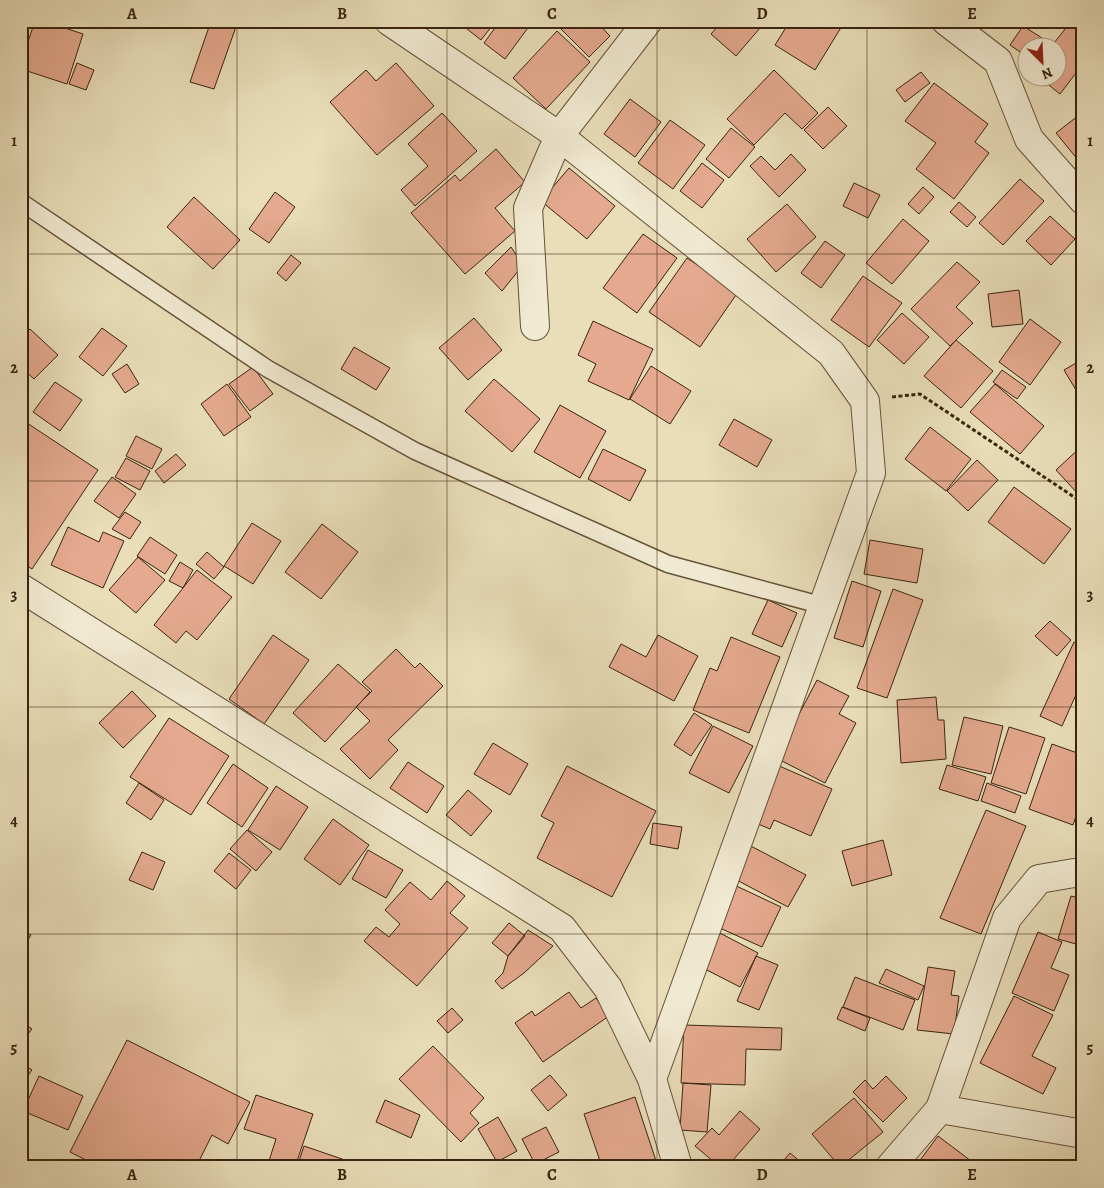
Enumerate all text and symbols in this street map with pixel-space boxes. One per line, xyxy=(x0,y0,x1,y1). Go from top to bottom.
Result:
text: A xyxy=(126,3,138,25)
text: B xyxy=(337,3,347,25)
text: C xyxy=(547,3,557,25)
text: D xyxy=(756,3,768,25)
text: E xyxy=(967,3,977,25)
north arrow xyxy=(1016,38,1066,88)
text: N xyxy=(1039,63,1056,84)
text: 1 xyxy=(11,130,17,152)
text: 1 xyxy=(1087,130,1093,152)
text: 2 xyxy=(10,357,18,379)
text: 2 xyxy=(1086,357,1094,379)
text: 3 xyxy=(11,584,18,606)
text: 3 xyxy=(1087,584,1094,606)
text: 4 xyxy=(10,810,18,832)
text: 4 xyxy=(1086,810,1094,832)
text: 5 xyxy=(11,1037,18,1059)
text: 5 xyxy=(1087,1037,1094,1059)
text: A xyxy=(126,1164,138,1186)
text: B xyxy=(337,1164,347,1186)
text: C xyxy=(547,1164,557,1186)
text: D xyxy=(756,1164,768,1186)
text: E xyxy=(967,1164,977,1186)

